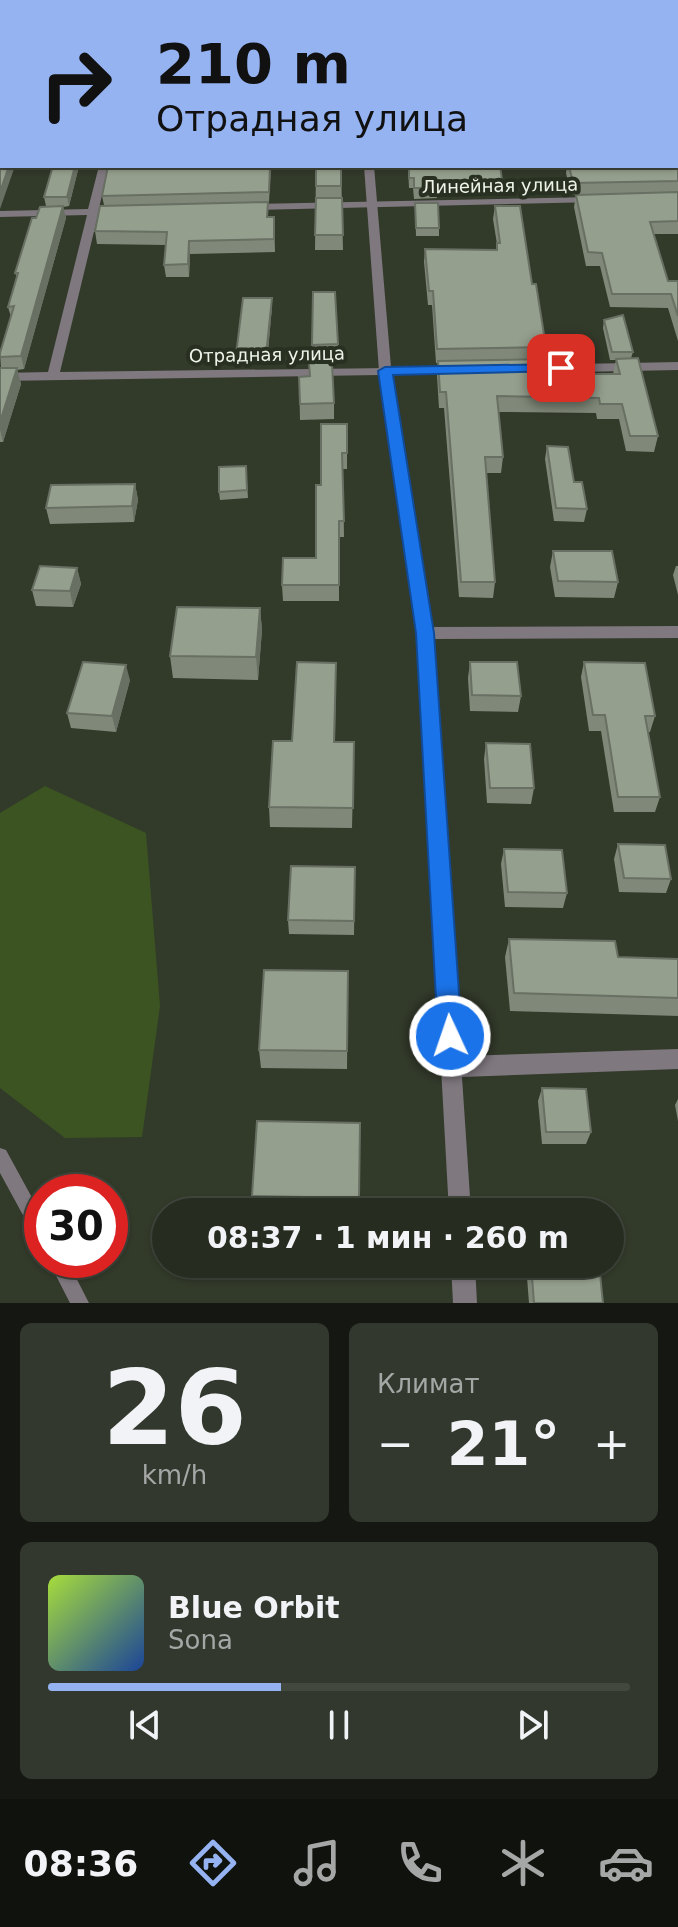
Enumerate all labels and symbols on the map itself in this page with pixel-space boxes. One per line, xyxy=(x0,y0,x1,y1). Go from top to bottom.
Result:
street label: Линейная улица xyxy=(422,174,578,197)
pin xyxy=(527,334,595,402)
street label: Отрадная улица xyxy=(189,343,345,366)
position arrow xyxy=(408,994,492,1078)
speed limit sign: 30 xyxy=(24,1174,128,1278)

